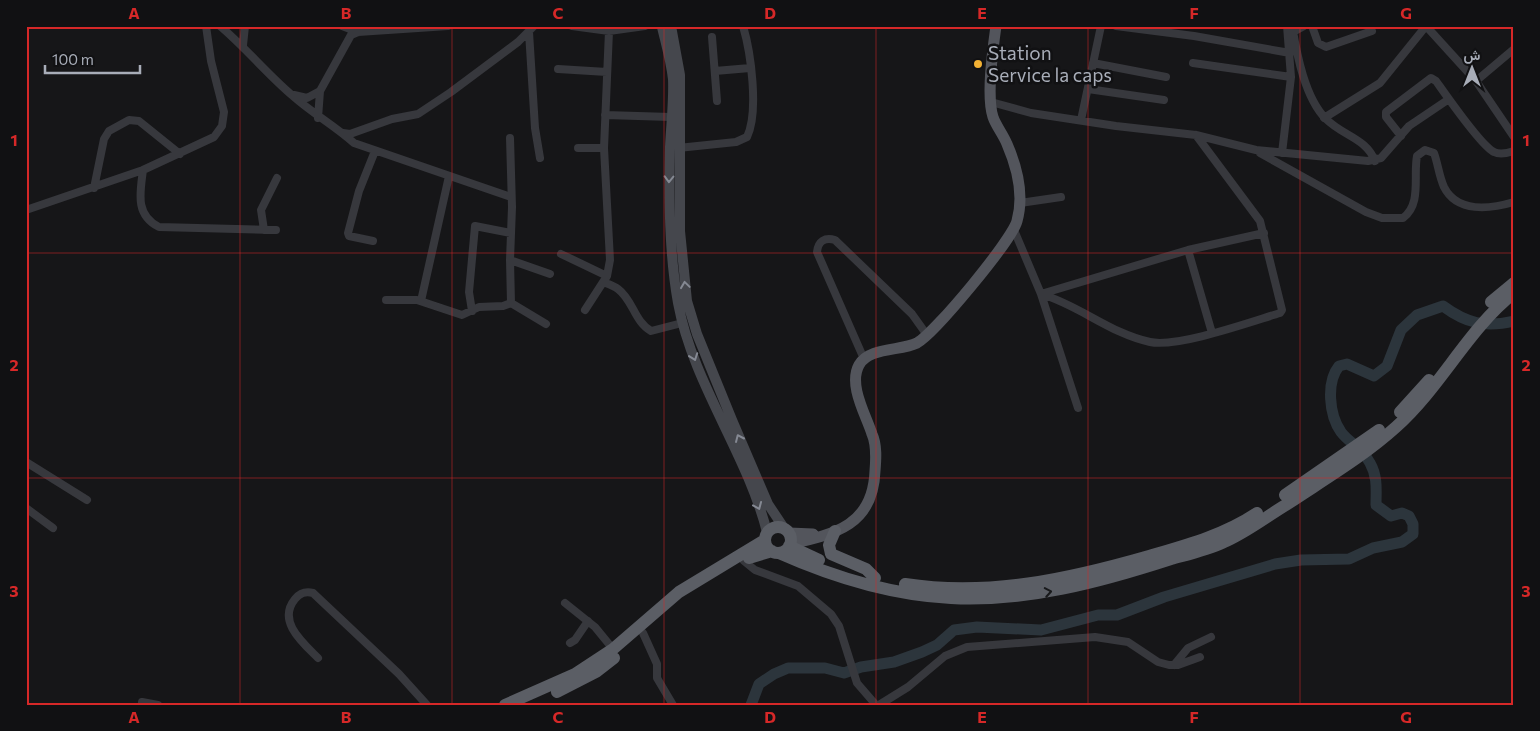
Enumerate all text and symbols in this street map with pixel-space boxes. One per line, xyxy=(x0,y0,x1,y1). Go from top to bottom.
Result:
text: A xyxy=(128,3,140,22)
text: B xyxy=(341,3,352,22)
text: C xyxy=(553,3,564,22)
text: D xyxy=(764,3,776,22)
text: E xyxy=(977,3,987,22)
text: F xyxy=(1189,3,1199,22)
text: G xyxy=(1400,3,1412,22)
place label: Station Service la caps xyxy=(988,41,1112,86)
scale bar xyxy=(45,42,140,74)
north arrow xyxy=(1448,42,1498,92)
text: ش xyxy=(1464,46,1481,64)
text: 100 m xyxy=(52,50,94,68)
marker: Station Service la caps xyxy=(972,58,984,70)
text: 1 xyxy=(10,130,18,149)
text: 1 xyxy=(1522,130,1530,149)
one-way arrow xyxy=(664,176,675,184)
one-way arrow xyxy=(680,281,691,289)
one-way arrow xyxy=(688,352,698,360)
text: 2 xyxy=(9,355,19,374)
text: 2 xyxy=(1521,355,1531,374)
one-way arrow xyxy=(735,434,746,443)
one-way arrow xyxy=(752,501,763,510)
text: 3 xyxy=(9,581,19,600)
text: 3 xyxy=(1521,581,1531,600)
one-way arrow xyxy=(1044,587,1052,597)
text: A xyxy=(128,707,140,726)
text: B xyxy=(341,707,352,726)
text: C xyxy=(553,707,564,726)
text: D xyxy=(764,707,776,726)
text: E xyxy=(977,707,987,726)
text: F xyxy=(1189,707,1199,726)
text: G xyxy=(1400,707,1412,726)

